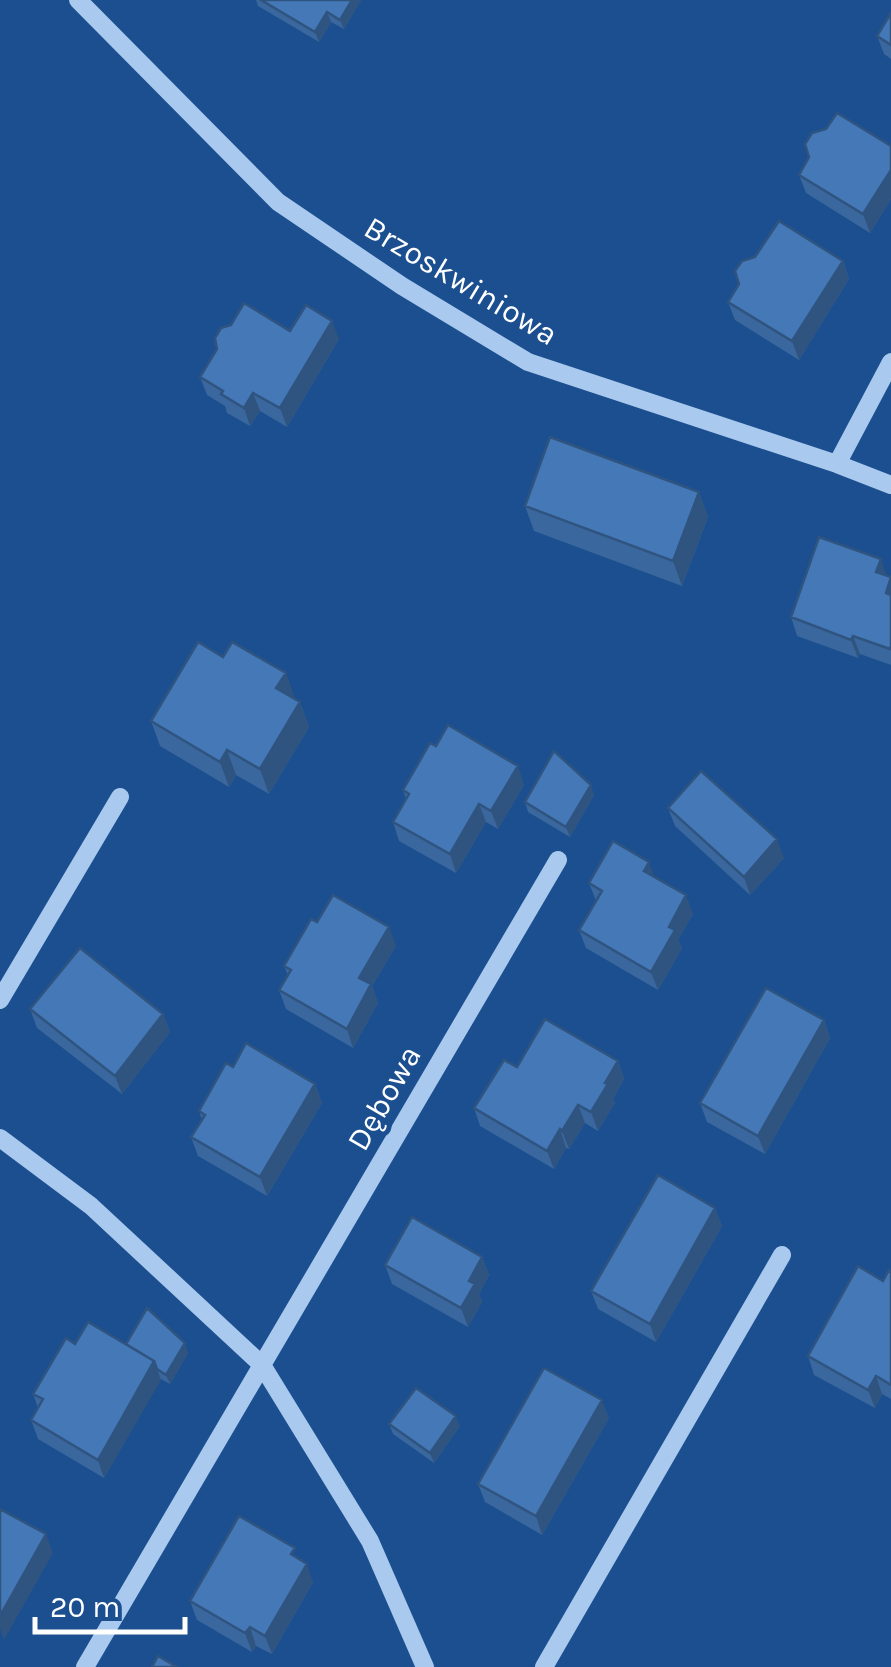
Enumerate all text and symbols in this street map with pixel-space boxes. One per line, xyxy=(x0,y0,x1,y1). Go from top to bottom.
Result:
street label: Brzoskwiniowa xyxy=(358,209,564,353)
street label: Dębowa xyxy=(339,1039,429,1157)
scale bar xyxy=(35,1572,185,1634)
text: 20 m xyxy=(50,1589,120,1625)

